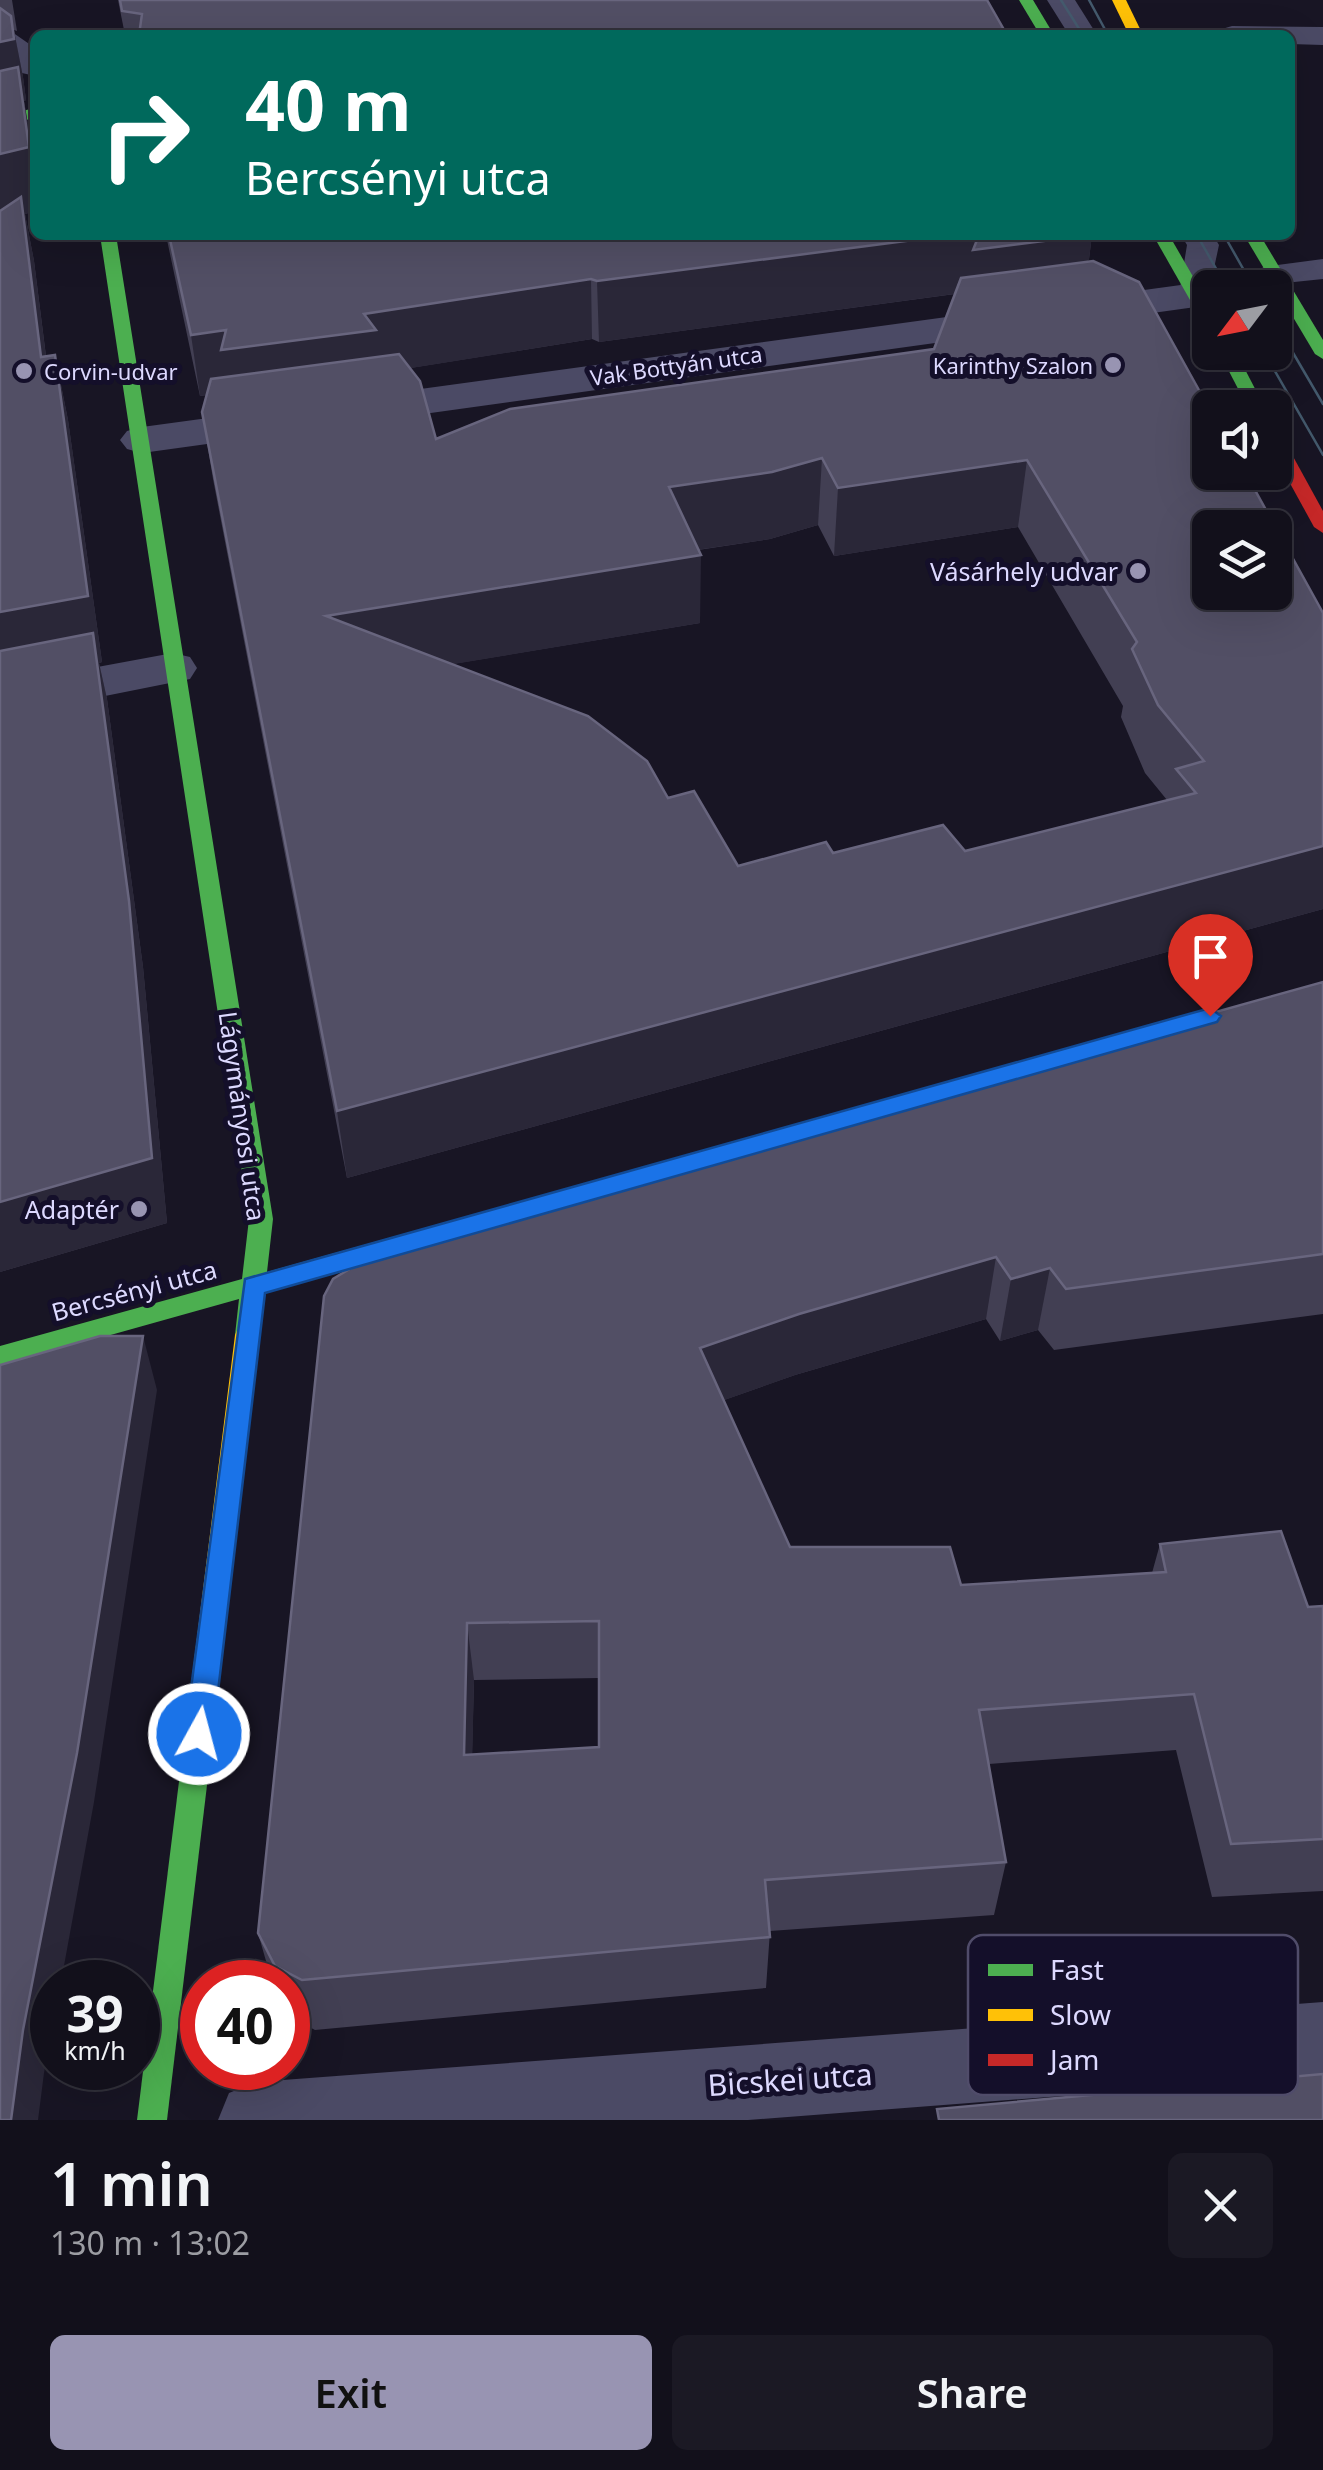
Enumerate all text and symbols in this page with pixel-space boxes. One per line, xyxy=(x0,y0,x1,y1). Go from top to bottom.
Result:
text: 40 m xyxy=(245,56,412,152)
icon: right xyxy=(80,70,210,200)
text: Bercsényi utca xyxy=(245,147,551,208)
north arrow xyxy=(1192,270,1292,370)
map controls xyxy=(1192,270,1292,610)
street label: Vak Bottyán utca xyxy=(588,338,764,392)
place label: Karinthy Szalon xyxy=(933,350,1093,380)
marker: Karinthy Szalon xyxy=(1102,354,1124,376)
place label: Corvin-udvar xyxy=(44,356,178,386)
marker: Corvin-udvar xyxy=(13,360,35,382)
button: sound xyxy=(1192,390,1292,490)
button: layers xyxy=(1192,510,1292,610)
place label: Vásárhely udvar xyxy=(930,554,1118,588)
marker: Vásárhely udvar xyxy=(1127,560,1149,582)
pin xyxy=(1168,914,1253,1017)
icon: arrive xyxy=(1183,929,1238,984)
street label: Lágymányosi utca xyxy=(211,1009,275,1223)
place label: Adaptér xyxy=(25,1192,119,1226)
marker: Adaptér xyxy=(128,1198,150,1220)
street label: Bercsényi utca xyxy=(48,1252,220,1328)
position arrow xyxy=(147,1682,251,1786)
legend xyxy=(968,1935,1298,2095)
text: Fast xyxy=(1050,1950,1104,1988)
speed limit sign: 40 xyxy=(180,1960,310,2090)
text: 39 xyxy=(66,1979,124,2047)
text: Slow xyxy=(1050,1995,1111,2033)
text: km/h xyxy=(64,2033,126,2067)
text: Jam xyxy=(1047,2040,1100,2078)
street label: Bicskei utca xyxy=(706,2053,874,2105)
text: 1 min xyxy=(50,2142,213,2224)
button: close xyxy=(1168,2153,1273,2258)
text: 130 m · 13:02 xyxy=(50,2221,250,2264)
button: Exit xyxy=(50,2335,652,2450)
button: Share xyxy=(672,2335,1273,2450)

